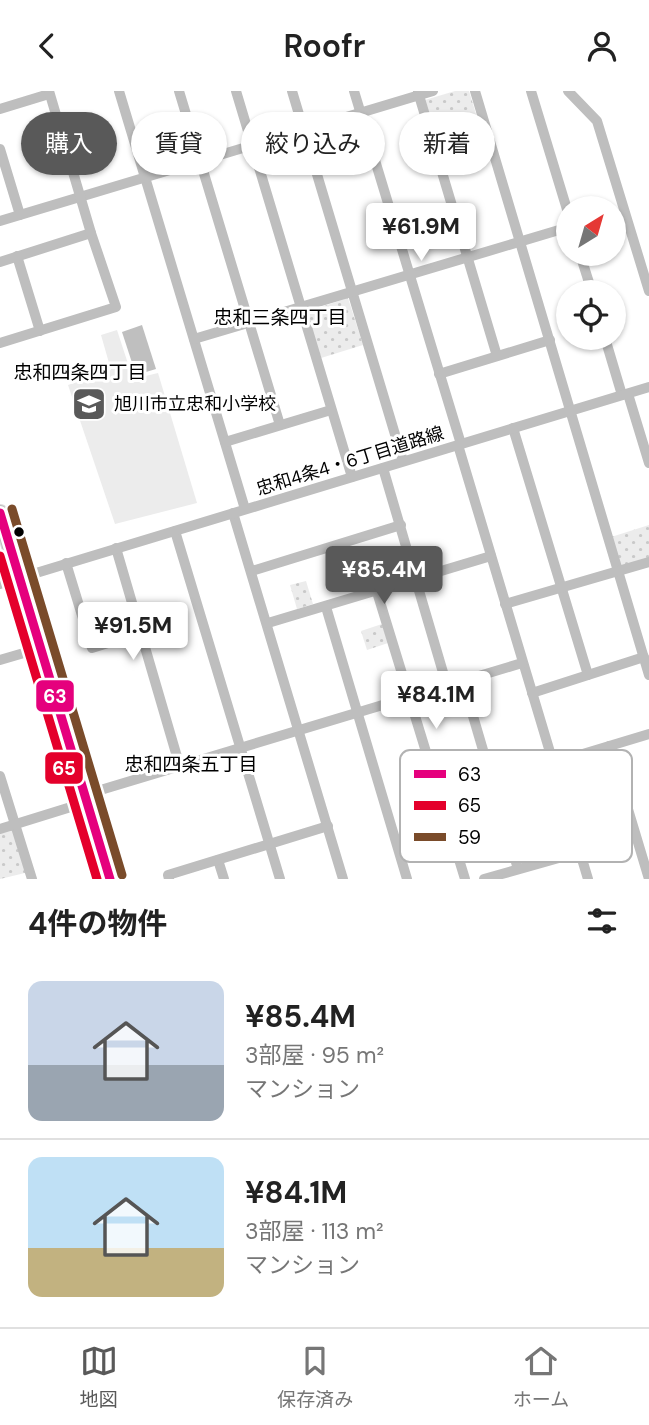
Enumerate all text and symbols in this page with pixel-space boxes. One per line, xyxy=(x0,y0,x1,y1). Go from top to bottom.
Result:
text: Roofr xyxy=(284,25,365,67)
icon: back xyxy=(28,27,66,65)
icon: person xyxy=(583,27,621,65)
chip: 購入 xyxy=(21,112,117,175)
chip: 賃貸 xyxy=(131,112,227,175)
chip: 絞り込み xyxy=(241,112,385,175)
chip: 新着 xyxy=(399,112,495,175)
north arrow xyxy=(556,196,626,266)
map controls xyxy=(556,196,626,350)
pin: ¥61.9M xyxy=(364,204,478,263)
text: ¥61.9M xyxy=(382,211,460,241)
button: locate xyxy=(556,280,626,350)
district label: 忠和三条四丁目 xyxy=(213,305,347,330)
district label: 忠和四条四丁目 xyxy=(13,360,147,385)
school or university icon: 旭川市立忠和小学校 xyxy=(70,385,108,423)
place label: 旭川市立忠和小学校 xyxy=(114,392,276,416)
street label: 忠和4条4・6丁目道路線 xyxy=(253,421,447,501)
unlabelled marker xyxy=(12,525,26,539)
pin: ¥85.4M xyxy=(327,547,441,606)
text: ¥85.4M xyxy=(342,554,426,584)
pin: ¥91.5M xyxy=(76,603,190,662)
text: ¥91.5M xyxy=(94,610,172,640)
pin: ¥84.1M xyxy=(379,671,493,731)
line badge: 63 xyxy=(35,679,75,713)
text: ¥84.1M xyxy=(397,679,475,709)
text: 63 xyxy=(43,684,67,709)
legend xyxy=(400,750,632,862)
line badge: 65 xyxy=(44,751,84,785)
district label: 忠和四条五丁目 xyxy=(124,752,258,777)
text: 65 xyxy=(52,756,76,781)
text: 63 xyxy=(458,762,481,787)
text: 65 xyxy=(458,793,481,818)
text: 59 xyxy=(458,825,481,850)
icon: filters xyxy=(583,902,621,940)
text: 4件の物件 xyxy=(28,904,168,943)
text: ¥85.4M xyxy=(245,997,356,1036)
icon: home xyxy=(84,1009,168,1093)
text: 3部屋 · 95 m² xyxy=(245,1040,384,1070)
text: マンション xyxy=(245,1074,360,1104)
text: ¥84.1M xyxy=(245,1173,347,1212)
icon: home xyxy=(84,1185,168,1269)
text: 3部屋 · 113 m² xyxy=(245,1216,384,1246)
text: マンション xyxy=(245,1250,360,1280)
tab: 地図 xyxy=(80,1342,118,1412)
tab: 保存済み xyxy=(277,1342,353,1412)
tab: ホーム xyxy=(513,1342,569,1412)

